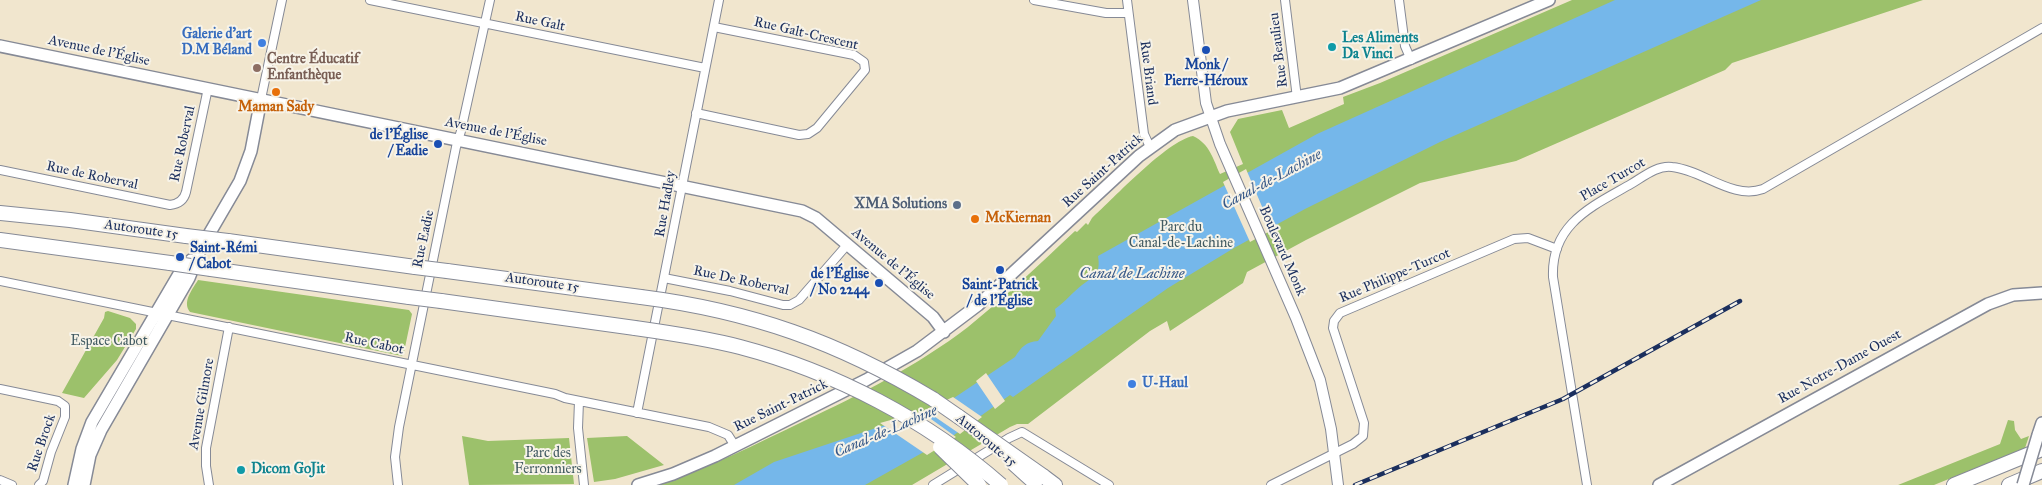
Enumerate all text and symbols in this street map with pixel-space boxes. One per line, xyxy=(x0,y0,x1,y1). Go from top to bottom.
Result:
street label: Rue Galt xyxy=(513,8,567,36)
street label: Rue Beaulieu xyxy=(1266,12,1292,88)
street label: Rue Galt-Crescent xyxy=(752,14,860,54)
place label: Galerie d'art D.M Béland xyxy=(182,27,252,59)
place label: Les Aliments Da Vinci xyxy=(1342,31,1418,64)
street label: Avenue de l'Église xyxy=(47,32,151,70)
marker: Galerie d'art D.M Béland xyxy=(256,37,268,49)
street label: Rue Briand xyxy=(1136,40,1160,106)
marker: Les Aliments Da Vinci xyxy=(1326,41,1338,53)
marker: Monk / Pierre-Héroux xyxy=(1200,44,1212,56)
place label: Centre Éducatif Enfanthèque xyxy=(267,52,359,84)
place label: Monk / Pierre-Héroux xyxy=(1164,58,1248,90)
marker: Centre Éducatif Enfanthèque xyxy=(251,62,263,74)
marker: Maman Sady xyxy=(270,86,282,98)
place label: Maman Sady xyxy=(238,100,314,116)
street label: Rue Roberval xyxy=(167,104,199,184)
street label: Avenue de l'Église xyxy=(444,114,548,150)
place label: de l'Église / Eadie xyxy=(370,128,428,160)
street label: Rue Saint-Patrick xyxy=(1059,131,1147,211)
marker: de l'Église / Eadie xyxy=(432,138,444,150)
water label: Canal-de-Lachine xyxy=(1219,146,1325,214)
street label: Place Turcot xyxy=(1577,155,1649,205)
street label: Rue de Roberval xyxy=(45,158,139,194)
street label: Rue Hadley xyxy=(652,169,680,239)
place label: XMA Solutions xyxy=(854,197,947,213)
marker: XMA Solutions xyxy=(951,199,963,211)
street label: Boulevard Monk xyxy=(1255,203,1309,299)
street label: Rue Eadie xyxy=(410,209,438,269)
place label: McKiernan xyxy=(985,211,1051,227)
marker: McKiernan xyxy=(969,213,981,225)
street label: Autoroute 15 xyxy=(103,217,179,243)
park label: Parc du Canal-de-Lachine xyxy=(1129,220,1233,252)
street label: Avenue de l'Église xyxy=(848,224,938,304)
place label: Saint-Rémi / Cabot xyxy=(190,241,257,274)
street label: Rue Philippe-Turcot xyxy=(1337,245,1453,307)
marker: Saint-Rémi / Cabot xyxy=(174,251,186,263)
street label: Rue De Roberval xyxy=(692,263,790,299)
marker: Saint-Patrick / de l'Église xyxy=(994,264,1006,276)
water label: Canal de Lachine xyxy=(1080,265,1184,283)
place label: de l'Église / No 2244 xyxy=(811,267,869,300)
street label: Autoroute 15 xyxy=(504,270,580,296)
marker: de l'Église / No 2244 xyxy=(873,277,885,289)
place label: Saint-Patrick / de l'Église xyxy=(962,278,1038,310)
street label: Rue Notre-Dame Ouest xyxy=(1776,326,1904,408)
street label: Rue Cabot xyxy=(343,330,405,358)
park label: Espace Cabot xyxy=(70,334,148,350)
street label: Avenue Gilmore xyxy=(186,357,218,451)
street label: Rue Saint-Patrick xyxy=(731,376,831,436)
place label: U-Haul xyxy=(1142,376,1188,392)
marker: U-Haul xyxy=(1126,378,1138,390)
water label: Canal-de-Lachine xyxy=(832,402,940,462)
street label: Autoroute 15 xyxy=(952,411,1020,471)
street label: Rue Brock xyxy=(24,412,60,474)
park label: Parc des Ferronniers xyxy=(514,446,582,478)
place label: Dicom GoJit xyxy=(251,462,325,478)
marker: Dicom GoJit xyxy=(235,464,247,476)

